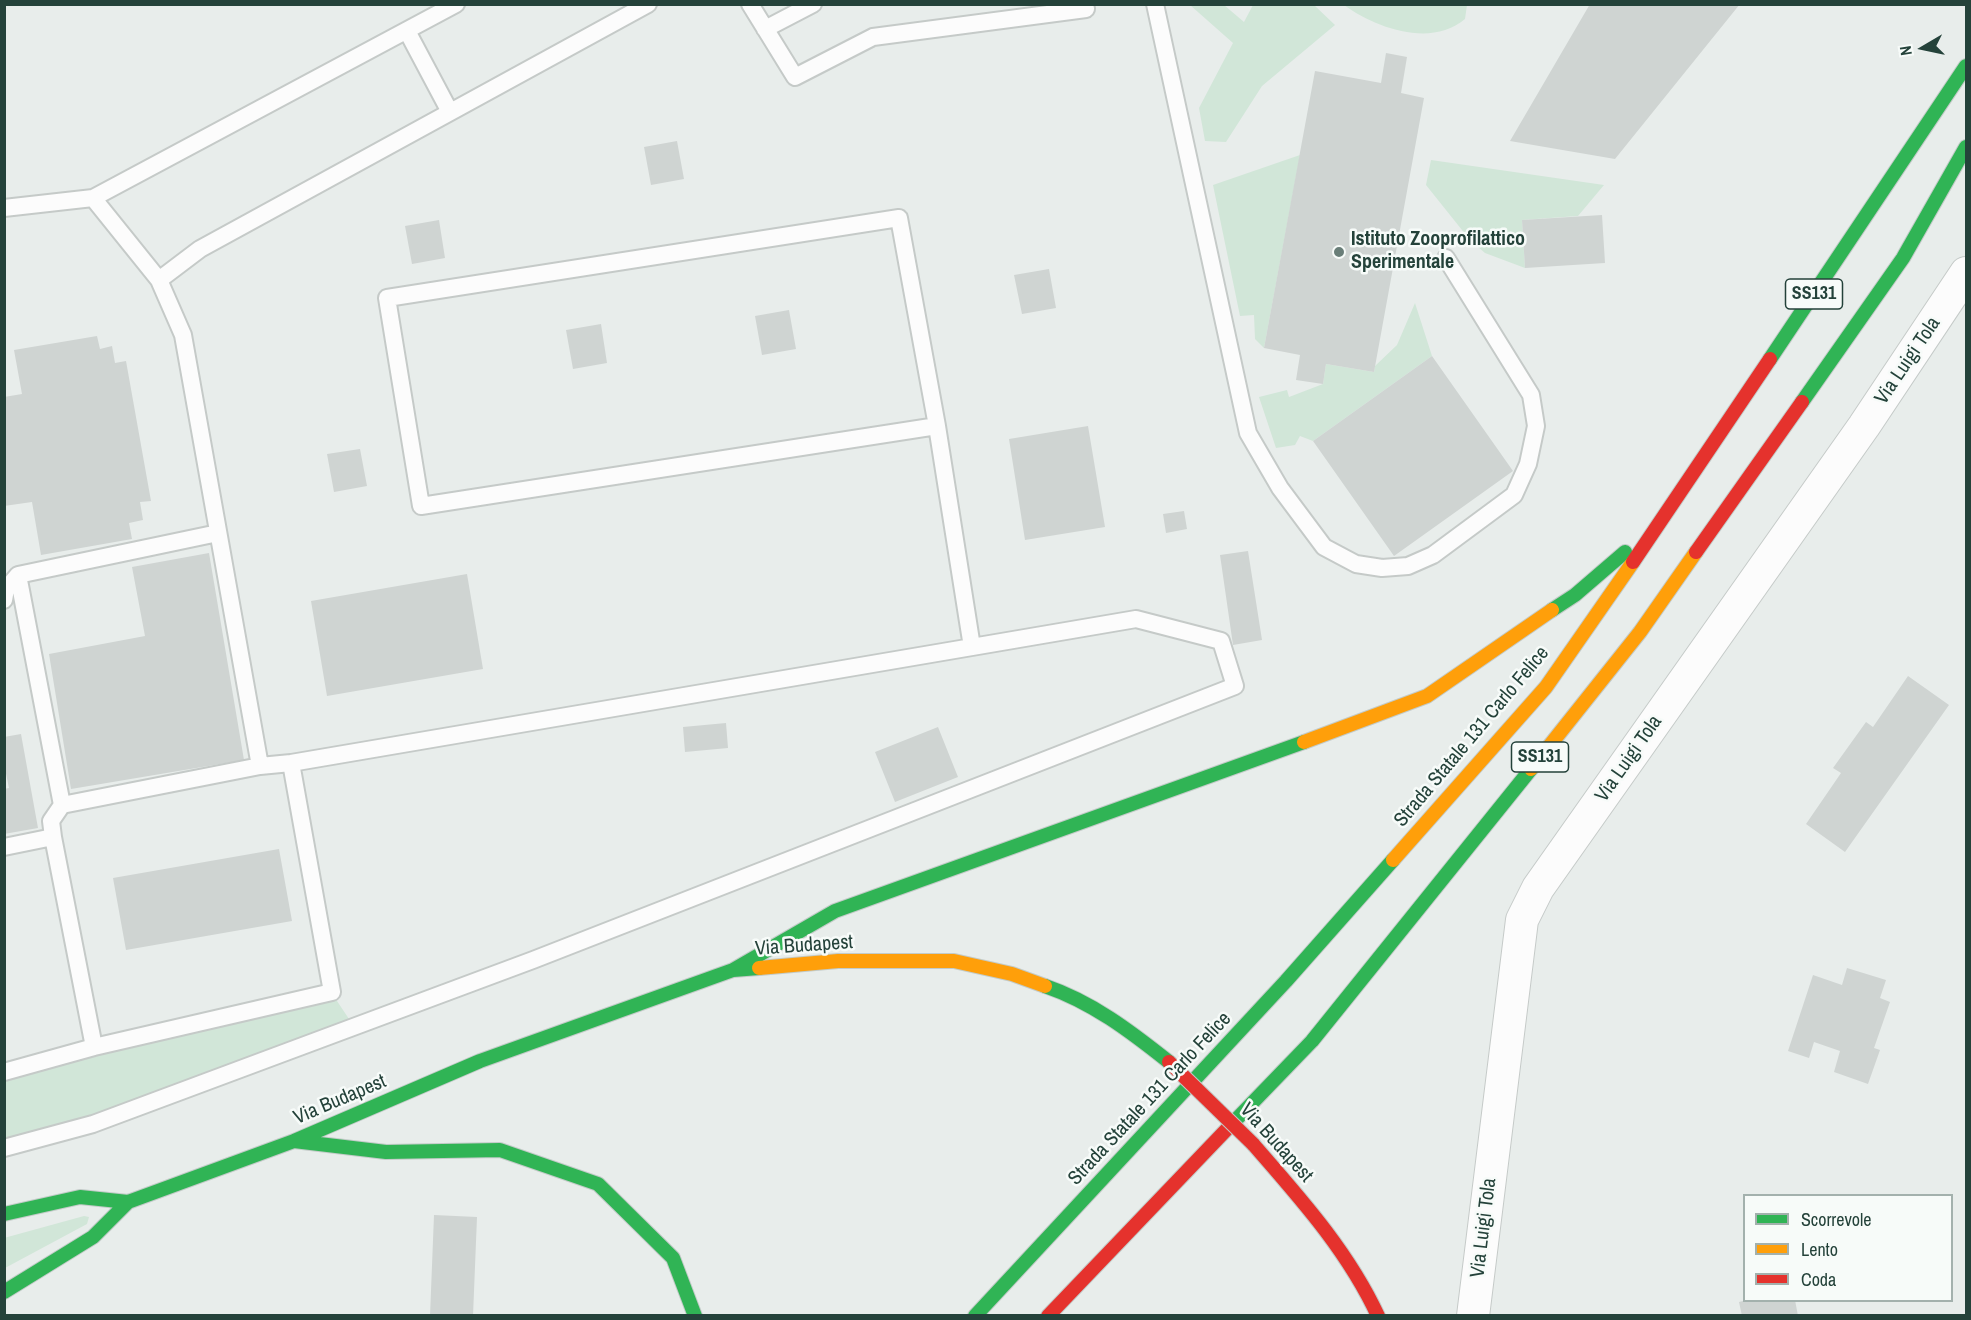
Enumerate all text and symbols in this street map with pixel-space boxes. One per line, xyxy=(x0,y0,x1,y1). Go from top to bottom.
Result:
north arrow xyxy=(1893,18,1953,78)
text: N xyxy=(1894,44,1917,57)
place label: Istituto Zooprofilattico Sperimentale xyxy=(1351,228,1525,275)
marker: Istituto Zooprofilattico Sperimentale xyxy=(1332,245,1346,259)
road number: SS131 xyxy=(1786,279,1842,309)
street label: Via Luigi Tola xyxy=(1870,313,1946,409)
street label: Strada Statale 131 Carlo Felice xyxy=(1390,642,1554,832)
street label: Via Luigi Tola xyxy=(1590,711,1668,807)
road number: SS131 xyxy=(1512,742,1568,772)
street label: Via Budapest xyxy=(754,931,854,961)
street label: Strada Statale 131 Carlo Felice xyxy=(1063,1007,1237,1191)
street label: Via Budapest xyxy=(290,1070,390,1130)
street label: Via Budapest xyxy=(1234,1098,1318,1188)
street label: Via Luigi Tola xyxy=(1466,1177,1502,1279)
legend xyxy=(1743,1194,1953,1302)
text: Scorrevole xyxy=(1801,1207,1872,1232)
text: Lento xyxy=(1801,1237,1838,1262)
text: Coda xyxy=(1801,1267,1836,1292)

